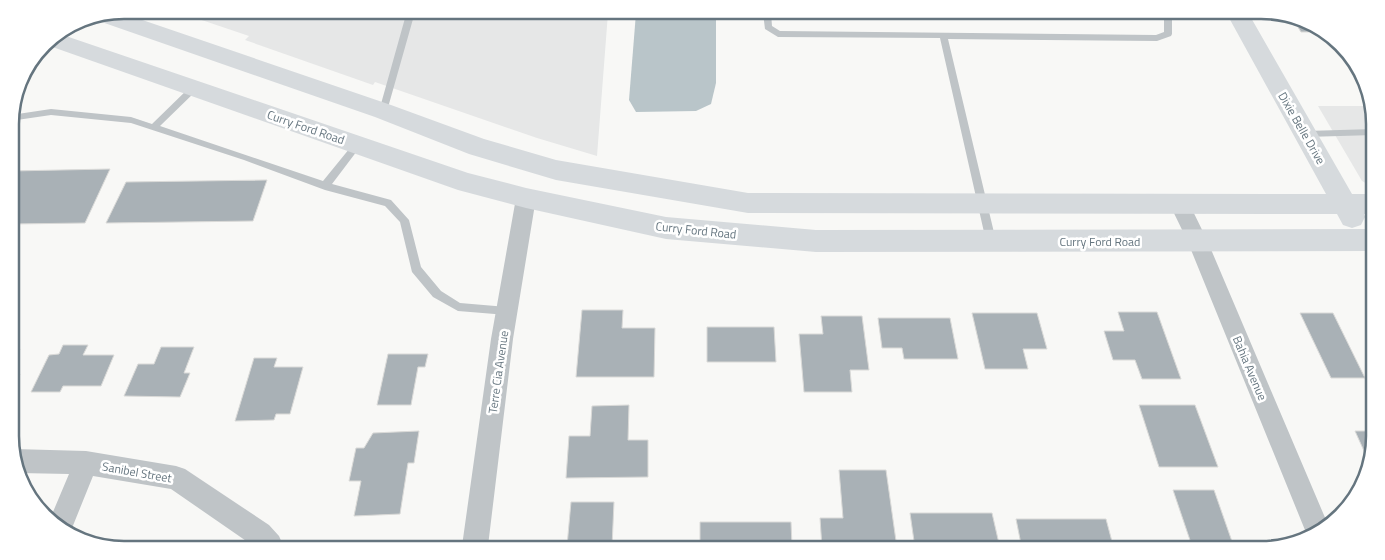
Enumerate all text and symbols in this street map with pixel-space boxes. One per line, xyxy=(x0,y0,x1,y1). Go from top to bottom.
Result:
street label: Dixie Belle Drive xyxy=(1274,88,1330,168)
street label: Curry Ford Road xyxy=(265,105,347,149)
street label: Curry Ford Road xyxy=(655,216,737,244)
street label: Curry Ford Road xyxy=(1060,232,1140,251)
street label: Terre Cia Avenue xyxy=(483,329,513,415)
street label: Bahia Avenue xyxy=(1228,333,1272,403)
street label: Sanibel Street xyxy=(101,457,174,488)

